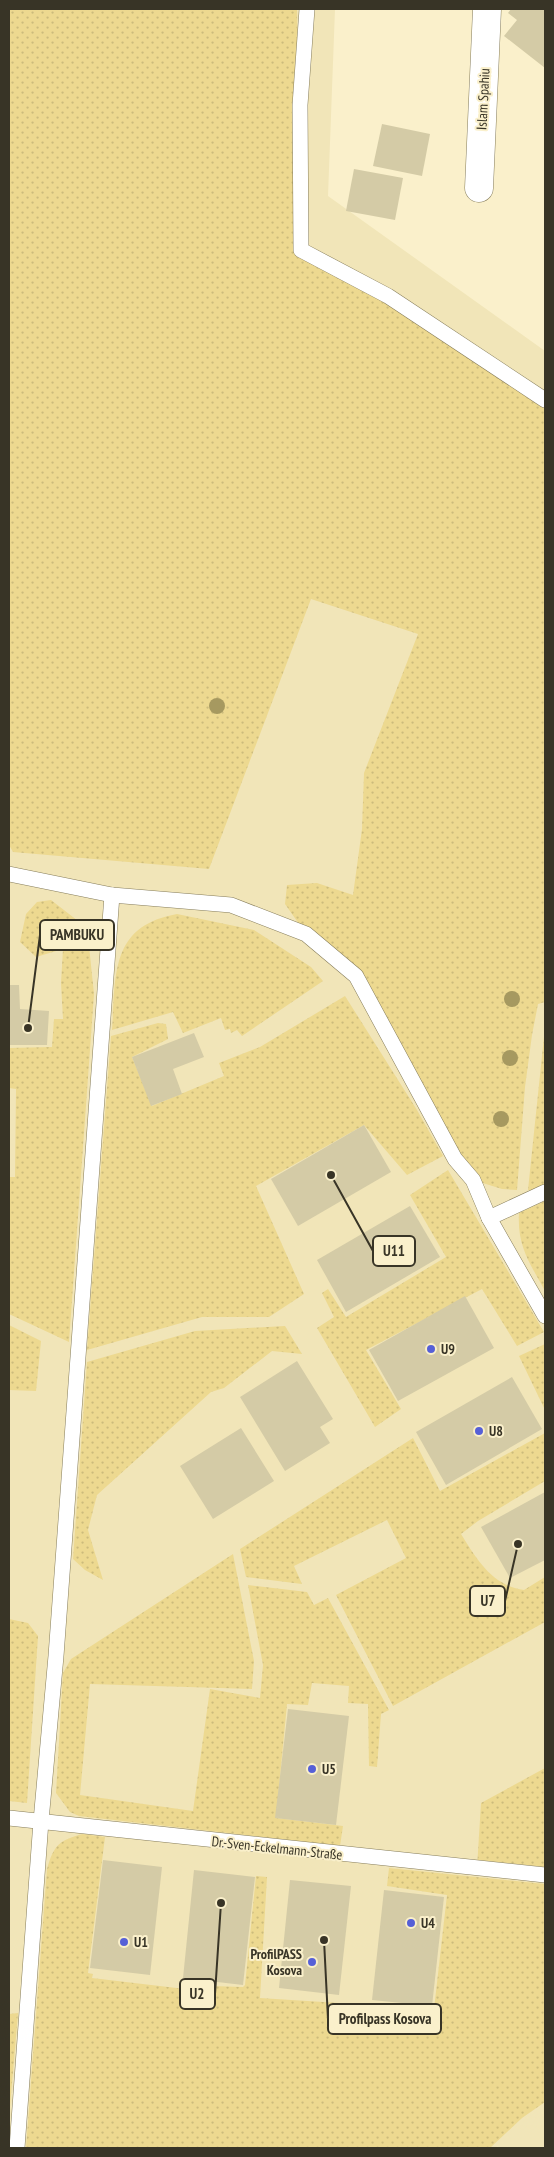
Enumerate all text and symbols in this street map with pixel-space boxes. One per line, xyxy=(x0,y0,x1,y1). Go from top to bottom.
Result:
street label: Islam Spahiu xyxy=(472,68,494,130)
callout: PAMBUKU xyxy=(40,920,114,950)
text: PAMBUKU xyxy=(50,925,104,944)
callout: U11 xyxy=(373,1236,415,1266)
text: U11 xyxy=(383,1241,405,1260)
place label: U9 xyxy=(441,1340,455,1358)
marker: U9 xyxy=(425,1343,437,1355)
place label: U8 xyxy=(489,1422,503,1440)
marker: U8 xyxy=(473,1425,485,1437)
callout: U7 xyxy=(470,1586,505,1616)
text: U7 xyxy=(481,1591,495,1610)
place label: U5 xyxy=(322,1760,336,1778)
marker: U5 xyxy=(306,1763,318,1775)
street label: Dr.-Sven-Eckelmann-Straße xyxy=(211,1832,343,1864)
place label: U4 xyxy=(421,1914,435,1932)
marker: U4 xyxy=(405,1917,417,1929)
place label: U1 xyxy=(134,1933,148,1951)
marker: U1 xyxy=(118,1936,130,1948)
place label: ProfilPASS Kosova xyxy=(250,1945,302,1979)
marker: ProfilPASS Kosova xyxy=(306,1956,318,1968)
callout: U2 xyxy=(180,1979,215,2009)
text: U2 xyxy=(190,1984,204,2003)
callout: Profilpass Kosova xyxy=(328,2004,441,2034)
text: Profilpass Kosova xyxy=(339,2009,431,2028)

